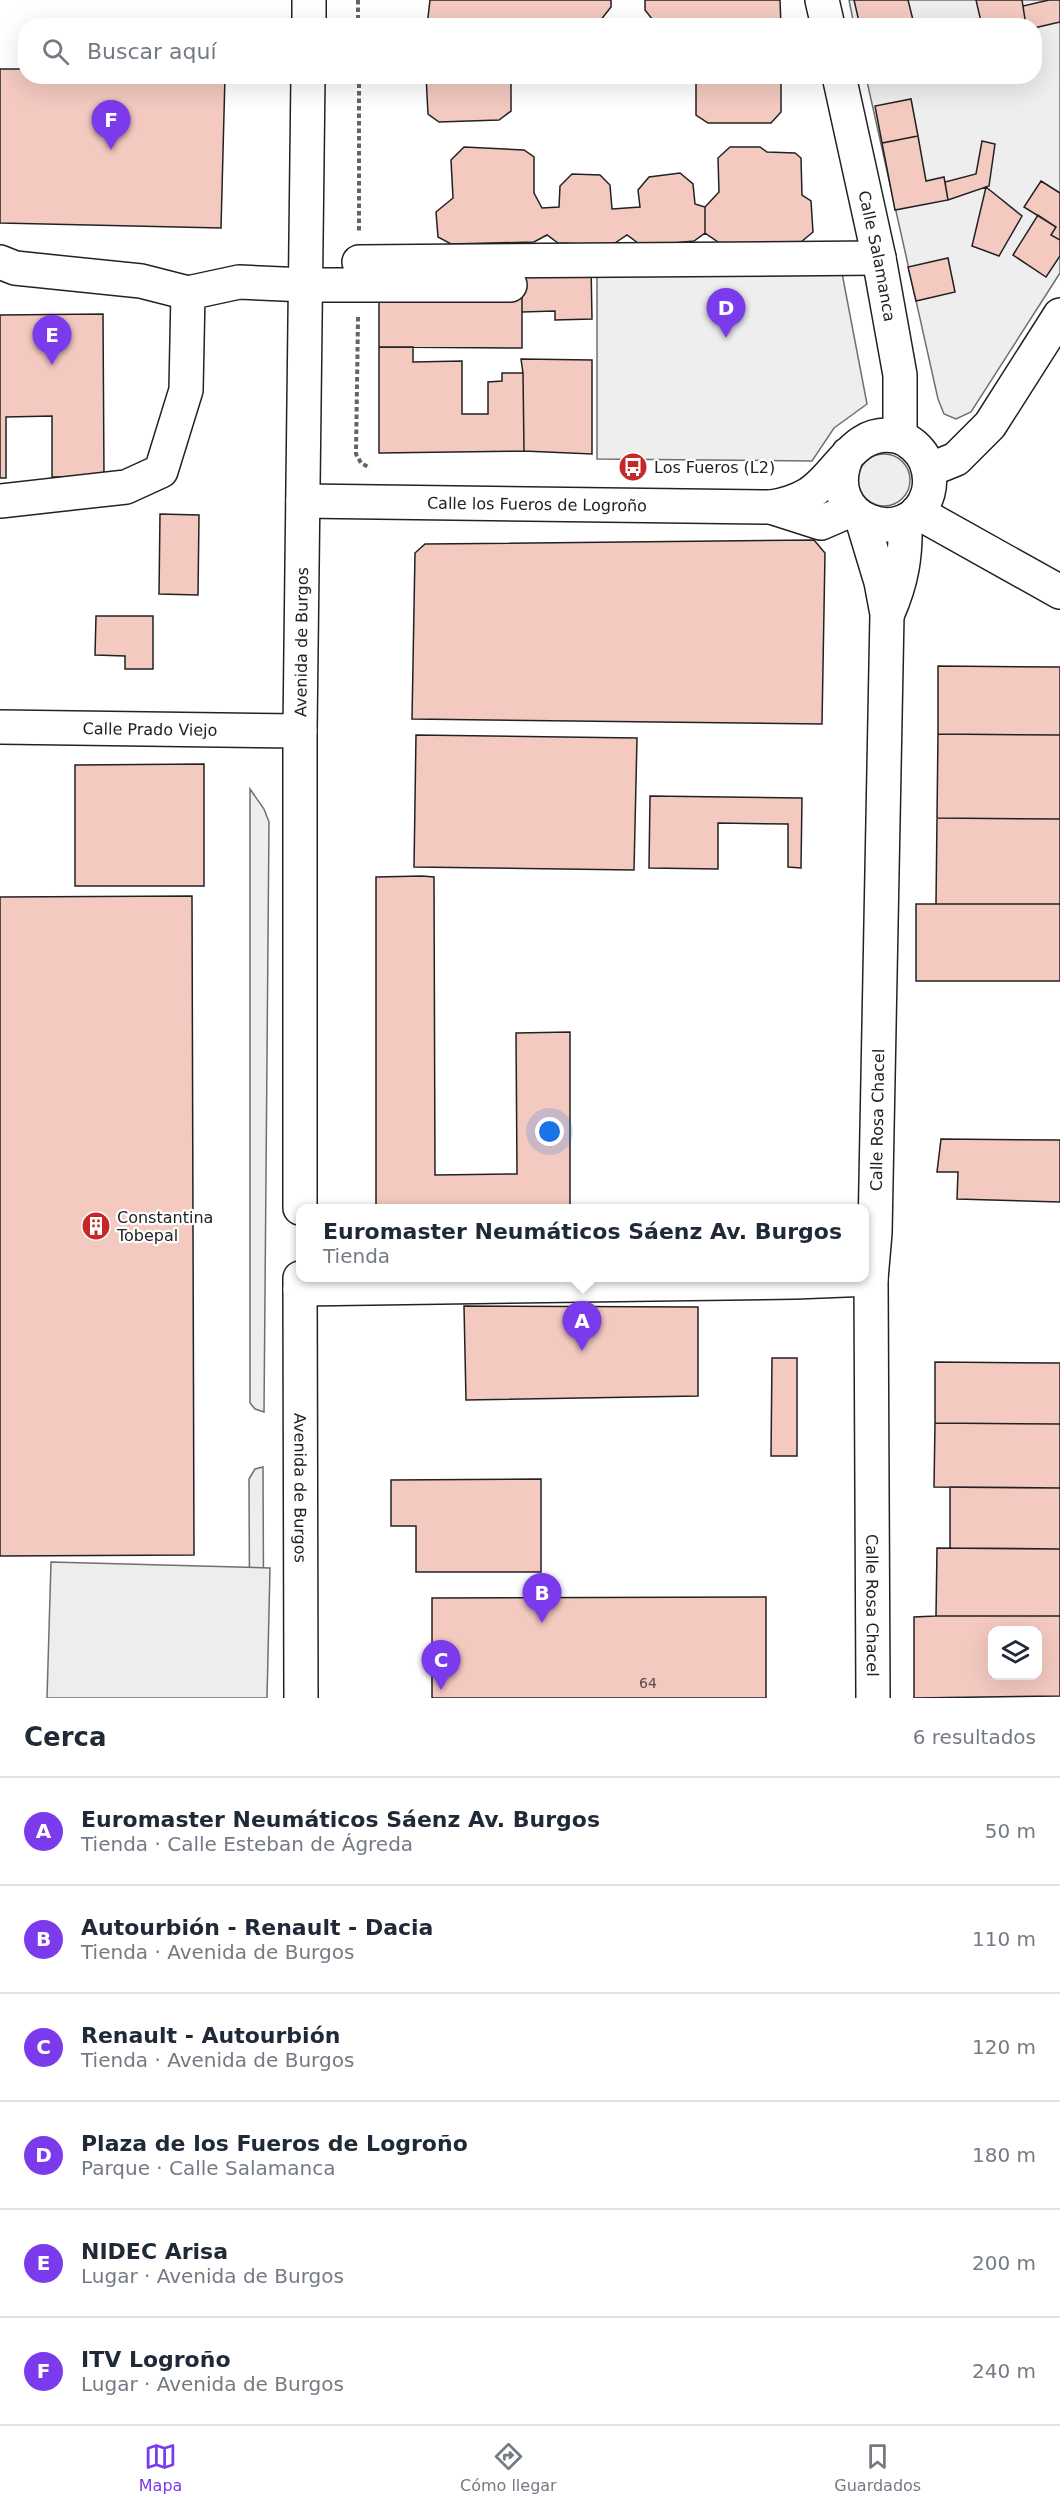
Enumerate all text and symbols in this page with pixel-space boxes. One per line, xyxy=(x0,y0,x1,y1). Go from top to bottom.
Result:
search box xyxy=(18,18,1042,84)
icon: search xyxy=(39,35,72,68)
text: Buscar aquí xyxy=(87,39,217,64)
pin: F xyxy=(92,100,130,150)
street label: Calle Salamanca xyxy=(854,189,899,323)
pin: D xyxy=(706,288,746,338)
pin: E xyxy=(32,316,72,365)
bus stop icon: Los Fueros (L2) xyxy=(617,451,649,483)
place label: Los Fueros (L2) xyxy=(654,458,775,477)
street label: Calle los Fueros de Logroño xyxy=(427,494,647,515)
street label: Avenida de Burgos xyxy=(291,567,312,717)
street label: Calle Prado Viejo xyxy=(82,719,217,740)
street label: Calle Rosa Chacel xyxy=(867,1049,888,1191)
your location xyxy=(535,1117,564,1146)
popup xyxy=(296,1204,869,1282)
place label: Constantina Tobepal xyxy=(116,1208,213,1245)
building icon: Constantina Tobepal xyxy=(80,1210,112,1242)
text: Euromaster Neumáticos Sáenz Av. Burgos xyxy=(323,1219,842,1244)
text: Tienda xyxy=(323,1244,390,1268)
pin: A xyxy=(562,1302,602,1351)
street label: Avenida de Burgos xyxy=(290,1413,310,1563)
street label: Calle Rosa Chacel xyxy=(862,1534,882,1677)
pin: B xyxy=(522,1574,562,1623)
map controls xyxy=(988,1626,1042,1680)
button: layers xyxy=(988,1626,1042,1680)
pin: C xyxy=(422,1640,460,1690)
house number: 64 xyxy=(639,1675,657,1691)
text: Cerca xyxy=(24,1722,107,1752)
text: 6 resultados xyxy=(913,1725,1036,1749)
text: Euromaster Neumáticos Sáenz Av. Burgos xyxy=(81,1807,600,1832)
text: A xyxy=(36,1819,51,1843)
text: 50 m xyxy=(985,1819,1036,1843)
text: Tienda · Calle Esteban de Ágreda xyxy=(81,1832,413,1856)
text: Autourbión - Renault - Dacia xyxy=(81,1915,433,1940)
text: B xyxy=(36,1927,51,1951)
text: 110 m xyxy=(972,1927,1036,1951)
text: Tienda · Avenida de Burgos xyxy=(81,1940,354,1964)
text: Renault - Autourbión xyxy=(81,2023,340,2048)
text: C xyxy=(36,2035,51,2059)
text: 120 m xyxy=(972,2035,1036,2059)
text: Tienda · Avenida de Burgos xyxy=(81,2048,354,2072)
text: Plaza de los Fueros de Logroño xyxy=(81,2131,468,2156)
text: D xyxy=(35,2143,52,2167)
text: 180 m xyxy=(972,2143,1036,2167)
text: Parque · Calle Salamanca xyxy=(81,2156,335,2180)
text: NIDEC Arisa xyxy=(81,2239,228,2264)
text: E xyxy=(37,2251,50,2275)
text: 200 m xyxy=(972,2251,1036,2275)
text: Lugar · Avenida de Burgos xyxy=(81,2264,344,2288)
text: ITV Logroño xyxy=(81,2347,231,2372)
text: F xyxy=(37,2359,50,2383)
text: 240 m xyxy=(972,2359,1036,2383)
text: Lugar · Avenida de Burgos xyxy=(81,2372,344,2396)
tab: Mapa xyxy=(139,2440,182,2495)
tab: Cómo llegar xyxy=(460,2440,557,2495)
tab: Guardados xyxy=(834,2440,921,2495)

